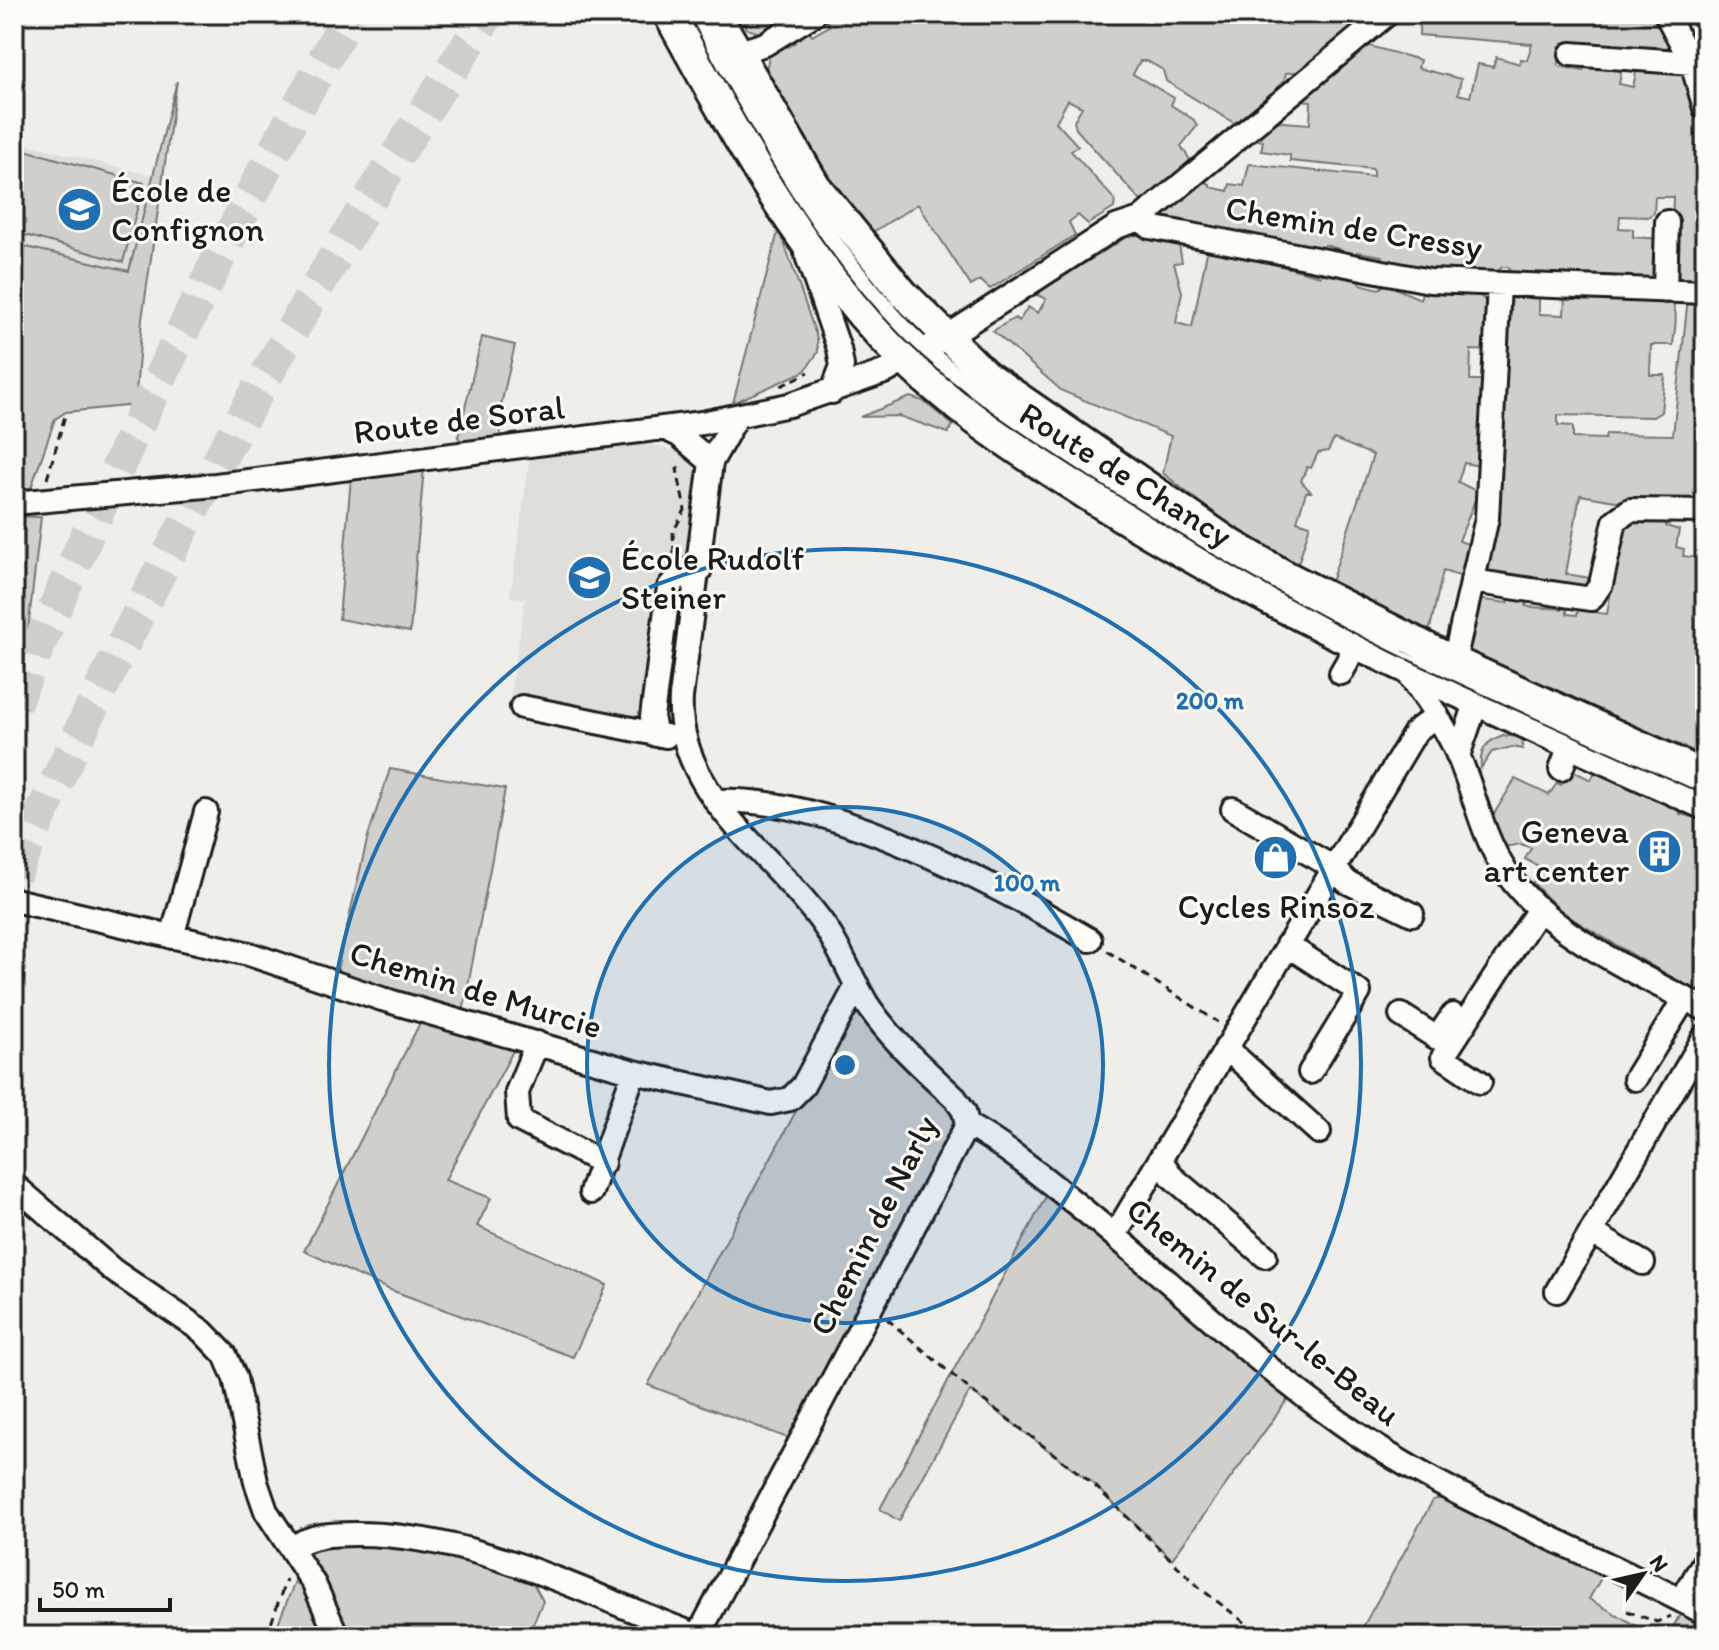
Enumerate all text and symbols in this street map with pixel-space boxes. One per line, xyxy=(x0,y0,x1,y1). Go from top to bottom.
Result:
place label: École de Confignon xyxy=(111,170,264,250)
school or university icon: École de Confignon xyxy=(56,186,104,234)
street label: Chemin de Cressy xyxy=(1223,187,1485,268)
street label: Route de Soral xyxy=(351,386,567,453)
street label: Route de Chancy xyxy=(1012,393,1239,556)
place label: École Rudolf Steiner xyxy=(621,538,805,618)
school or university icon: École Rudolf Steiner xyxy=(566,554,614,602)
text: 200 m xyxy=(1176,686,1245,715)
place label: Geneva art center xyxy=(1484,811,1629,891)
building icon: Geneva art center xyxy=(1636,827,1684,875)
shop icon: Cycles Rinsoz xyxy=(1252,834,1300,882)
text: 100 m xyxy=(994,868,1061,897)
place label: Cycles Rinsoz xyxy=(1177,886,1375,927)
street label: Chemin de Murcie xyxy=(345,932,607,1047)
centre of rings xyxy=(831,1051,859,1079)
street label: Chemin de Narly xyxy=(800,1108,946,1342)
street label: Chemin de Sur-le-Beau xyxy=(1118,1188,1409,1434)
north arrow xyxy=(1603,1534,1683,1614)
text: N xyxy=(1644,1549,1675,1577)
scale bar xyxy=(40,1562,170,1612)
text: 50 m xyxy=(52,1575,105,1604)

